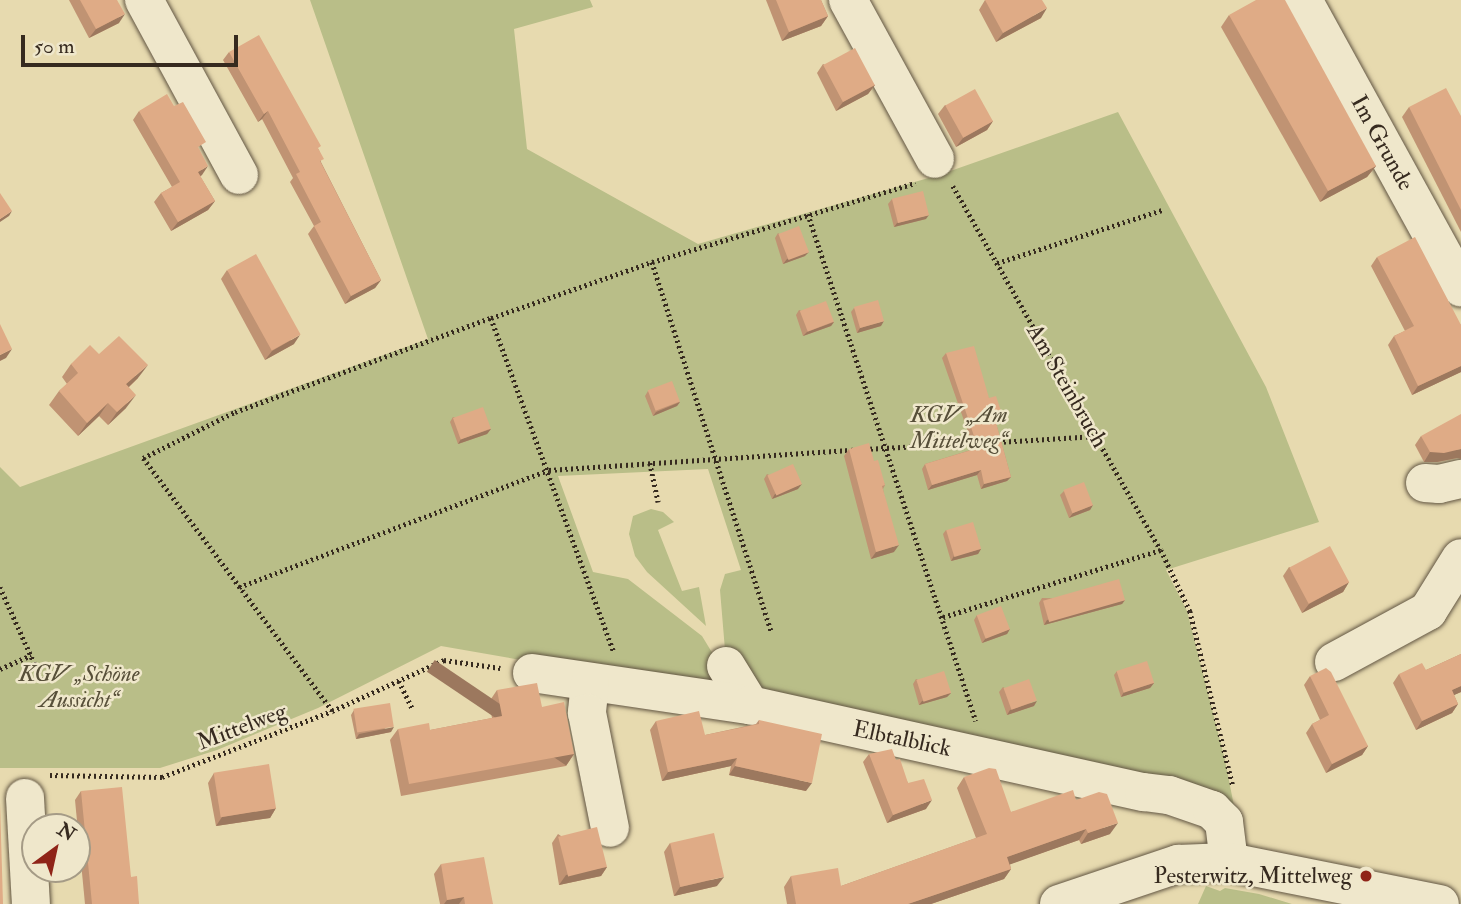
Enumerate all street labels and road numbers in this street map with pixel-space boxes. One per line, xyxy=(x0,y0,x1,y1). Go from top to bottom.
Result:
street label: Im Grunde xyxy=(1345,91,1419,195)
street label: Am Steinbruch xyxy=(1021,319,1113,453)
street label: Mittelweg xyxy=(193,697,291,757)
street label: Elbtalblick xyxy=(850,715,954,763)

